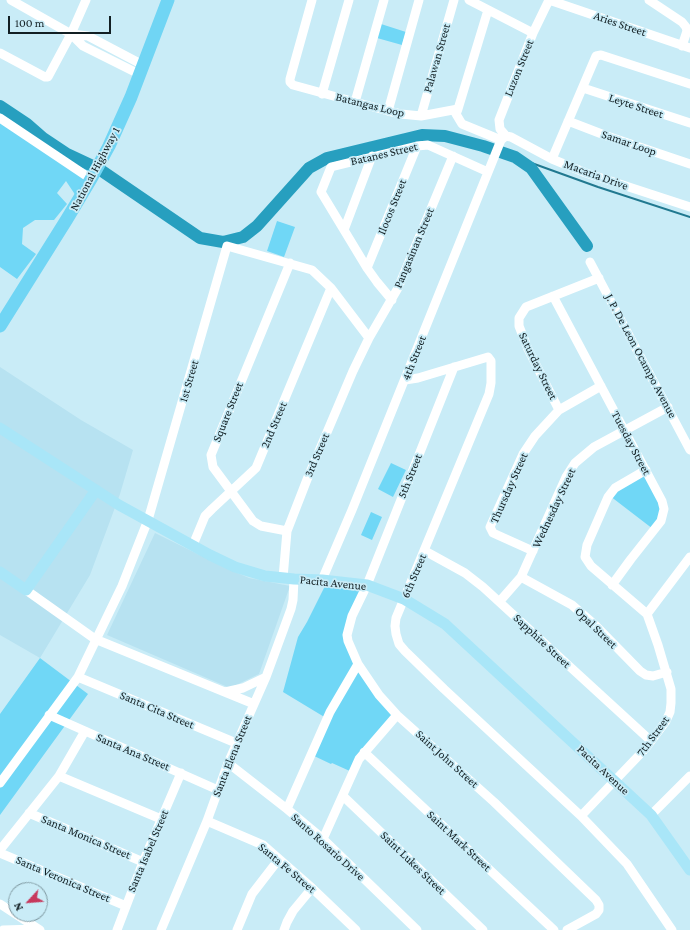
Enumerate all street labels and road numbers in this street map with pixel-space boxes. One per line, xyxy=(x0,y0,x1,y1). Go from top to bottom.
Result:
street label: Aries Street xyxy=(592,8,648,40)
street label: Palawan Street xyxy=(420,22,454,94)
street label: Luzon Street xyxy=(501,37,537,99)
street label: Batangas Loop xyxy=(334,89,406,121)
street label: Leyte Street xyxy=(607,90,665,122)
street label: National Highway 1 xyxy=(67,125,123,213)
street label: Samar Loop xyxy=(600,127,658,159)
street label: Batanes Street xyxy=(349,139,419,169)
street label: Macaria Drive xyxy=(562,157,630,193)
street label: Ilocos Street xyxy=(374,177,410,237)
street label: Pangasinan Street xyxy=(391,206,437,290)
street label: J. P. De Leon Ocampo Avenue xyxy=(602,291,680,421)
street label: Saturday Street xyxy=(515,330,561,402)
street label: 4th Street xyxy=(399,334,429,382)
street label: 1st Street xyxy=(176,358,202,404)
street label: Square Street xyxy=(209,380,247,444)
street label: 2nd Street xyxy=(258,400,290,450)
street label: Tuesday Street xyxy=(608,408,654,478)
street label: 3rd Street xyxy=(301,431,333,479)
street label: Thursday Street xyxy=(487,450,531,526)
street label: 5th Street xyxy=(395,452,425,500)
street label: Wednesday Street xyxy=(529,466,579,550)
street label: 6th Street xyxy=(398,552,430,600)
street label: Pacita Avenue xyxy=(299,572,367,594)
street label: Opal Street xyxy=(572,604,620,652)
street label: Sapphire Street xyxy=(510,611,574,671)
street label: Santa Cita Street xyxy=(118,688,196,732)
street label: Santa Elena Street xyxy=(209,713,255,799)
street label: 7th Street xyxy=(634,713,672,759)
street label: Saint John Street xyxy=(413,727,481,791)
street label: Santa Ana Street xyxy=(94,730,172,774)
street label: Pacita Avenue xyxy=(574,742,632,798)
street label: Santa Isabel Street xyxy=(124,808,172,894)
street label: Saint Mark Street xyxy=(424,808,494,874)
street label: Santo Rosario Drive xyxy=(288,810,368,884)
street label: Santa Monica Street xyxy=(39,812,133,862)
street label: Saint Lukes Street xyxy=(377,828,449,898)
street label: Santa Fe Street xyxy=(255,840,319,896)
street label: Santa Veronica Street xyxy=(14,853,112,905)

